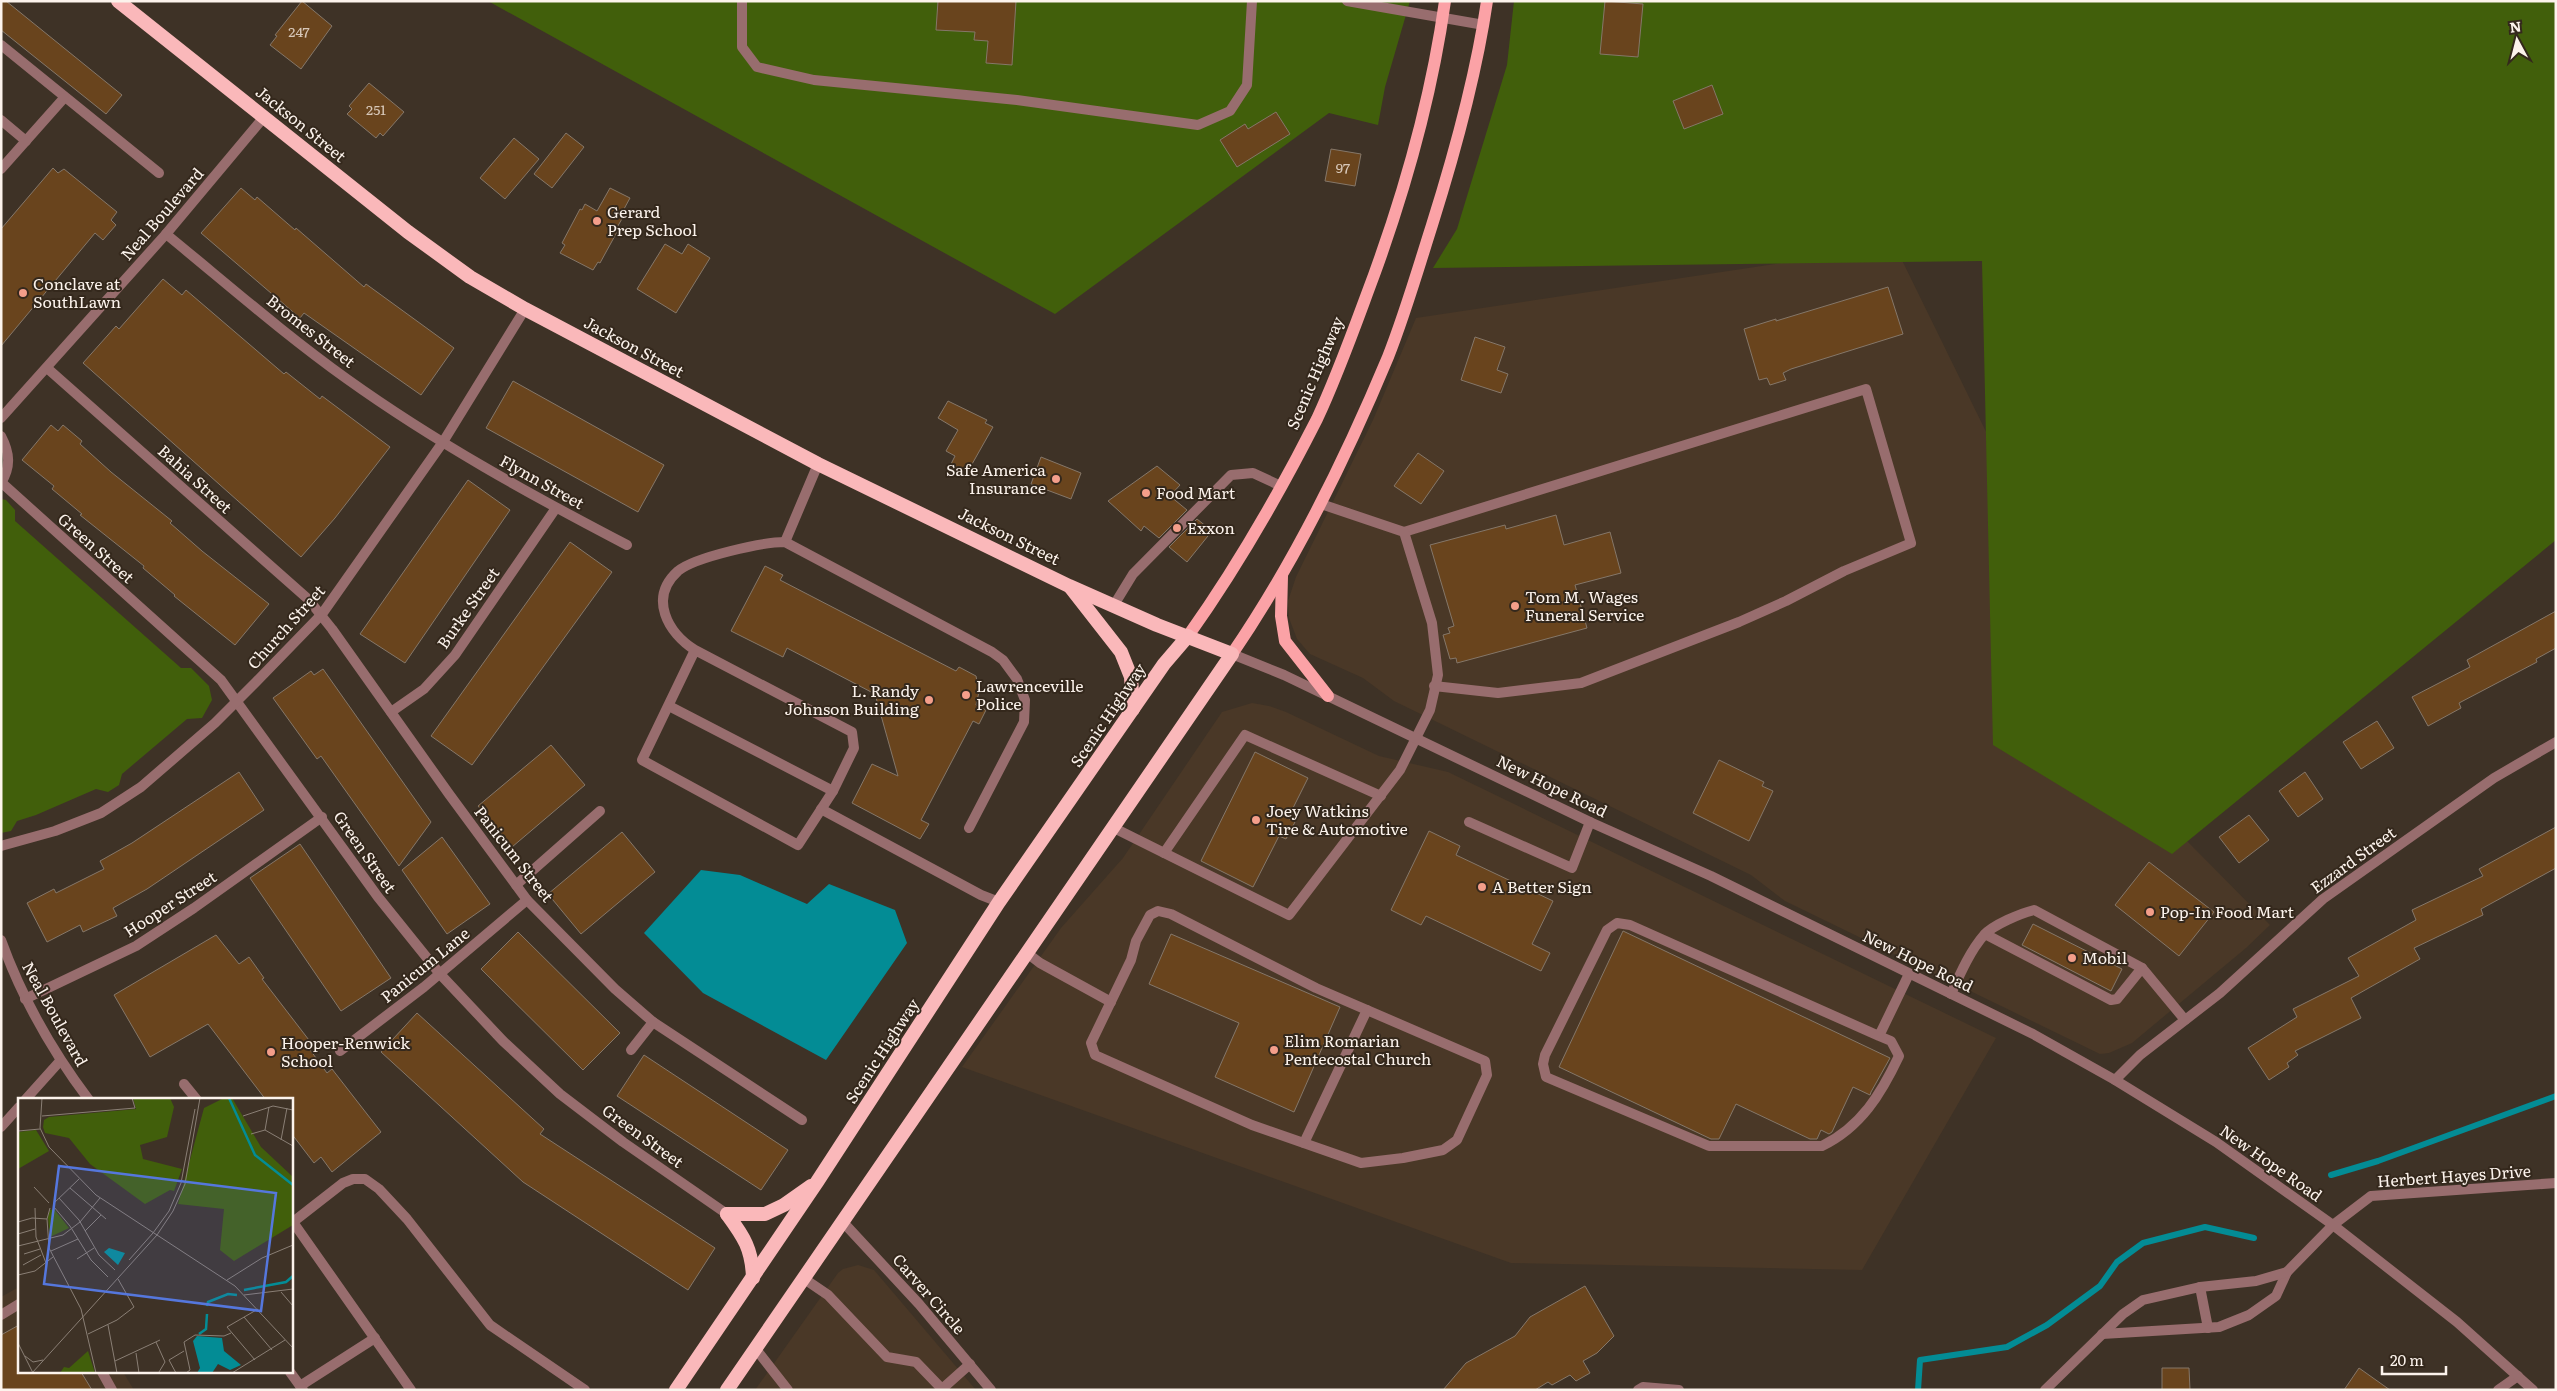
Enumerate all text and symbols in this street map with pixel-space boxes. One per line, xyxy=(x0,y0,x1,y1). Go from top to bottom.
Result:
north arrow xyxy=(2492,15,2542,65)
text: N xyxy=(2508,15,2523,37)
house number: 247 xyxy=(288,21,310,41)
street label: Jackson Street xyxy=(251,79,353,168)
house number: 251 xyxy=(366,99,386,119)
house number: 97 xyxy=(1336,157,1350,177)
street label: Neal Boulevard xyxy=(114,161,209,265)
place label: Gerard Prep School xyxy=(607,199,697,241)
marker: Gerard Prep School xyxy=(591,215,603,227)
place label: Conclave at SouthLawn xyxy=(33,271,122,313)
marker: Conclave at SouthLawn xyxy=(17,287,29,299)
street label: Bromes Street xyxy=(262,288,362,373)
street label: Jackson Street xyxy=(580,310,689,383)
street label: Scenic Highway xyxy=(1279,312,1349,433)
street label: Bahia Street xyxy=(153,438,239,519)
street label: Flynn Street xyxy=(496,448,590,515)
place label: Safe America Insurance xyxy=(946,457,1046,499)
marker: Safe America Insurance xyxy=(1050,473,1062,485)
place label: Food Mart xyxy=(1156,480,1236,504)
marker: Food Mart xyxy=(1140,487,1152,499)
street label: Jackson Street xyxy=(955,500,1065,570)
street label: Green Street xyxy=(53,506,141,588)
place label: Exxon xyxy=(1187,515,1235,539)
marker: Exxon xyxy=(1171,522,1183,534)
street label: Burke Street xyxy=(430,561,505,653)
street label: Church Street xyxy=(241,578,330,674)
place label: Tom M. Wages Funeral Service xyxy=(1525,584,1644,626)
marker: Tom M. Wages Funeral Service xyxy=(1509,600,1521,612)
street label: Scenic Highway xyxy=(1063,657,1151,771)
place label: Lawrenceville Police xyxy=(976,673,1084,715)
place label: L. Randy Johnson Building xyxy=(785,678,920,720)
marker: Lawrenceville Police xyxy=(960,689,972,701)
marker: L. Randy Johnson Building xyxy=(923,694,935,706)
street label: New Hope Road xyxy=(1493,748,1612,822)
place label: Joey Watkins Tire & Automotive xyxy=(1266,798,1408,840)
street label: Panicum Street xyxy=(469,800,560,907)
street label: Green Street xyxy=(329,805,403,898)
marker: Joey Watkins Tire & Automotive xyxy=(1250,814,1262,826)
street label: Ezzard Street xyxy=(2305,820,2401,898)
street label: Hooper Street xyxy=(118,864,221,942)
place label: A Better Sign xyxy=(1492,874,1592,898)
marker: A Better Sign xyxy=(1476,881,1488,893)
place label: Pop-In Food Mart xyxy=(2160,899,2294,923)
marker: Pop-In Food Mart xyxy=(2144,906,2156,918)
street label: Panicum Lane xyxy=(375,921,474,1008)
street label: New Hope Road xyxy=(1859,923,1978,997)
place label: Mobil xyxy=(2082,945,2127,969)
marker: Mobil xyxy=(2066,952,2078,964)
street label: Neal Boulevard xyxy=(17,957,95,1070)
street label: Scenic Highway xyxy=(838,993,925,1108)
place label: Elim Romarian Pentecostal Church xyxy=(1284,1028,1432,1070)
place label: Hooper-Renwick School xyxy=(281,1030,410,1072)
marker: Elim Romarian Pentecostal Church xyxy=(1268,1044,1280,1056)
marker: Hooper-Renwick School xyxy=(265,1046,277,1058)
street label: Green Street xyxy=(598,1097,690,1173)
inset map xyxy=(18,1098,292,1374)
street label: New Hope Road xyxy=(2215,1118,2328,1207)
street label: Herbert Hayes Drive xyxy=(2376,1158,2532,1192)
street label: Carver Circle xyxy=(888,1248,972,1339)
scale bar xyxy=(2382,1344,2446,1376)
text: 20 m xyxy=(2390,1348,2424,1371)

